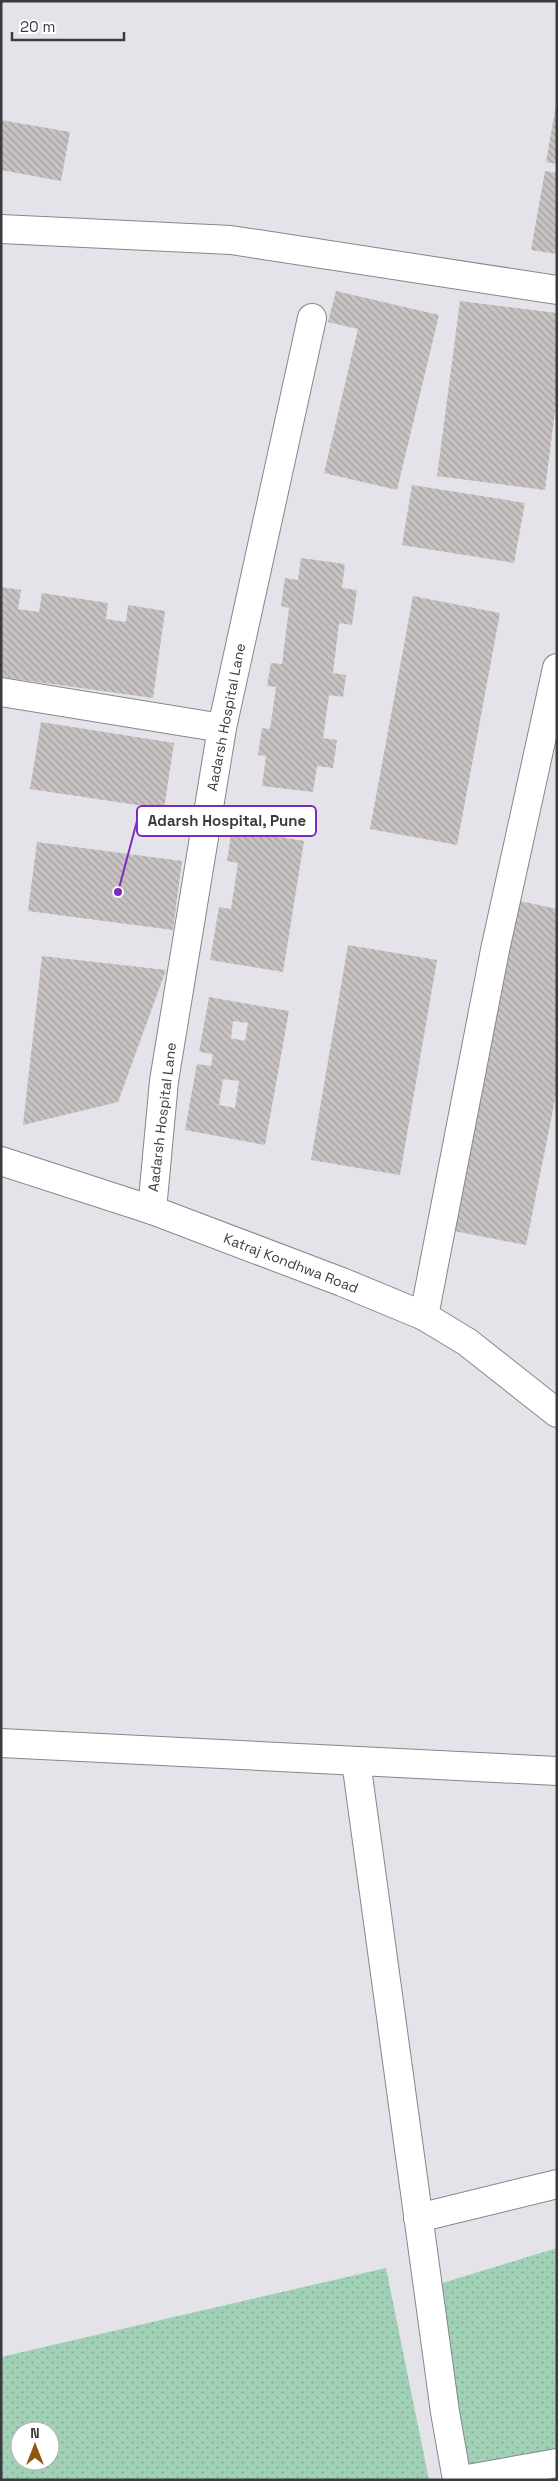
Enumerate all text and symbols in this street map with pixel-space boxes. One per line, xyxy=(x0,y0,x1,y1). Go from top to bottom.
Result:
scale bar xyxy=(12,10,125,42)
text: 20 m xyxy=(20,17,55,36)
street label: Aadarsh Hospital Lane xyxy=(203,642,249,792)
callout: Adarsh Hospital, Pune xyxy=(137,806,316,836)
text: Adarsh Hospital, Pune xyxy=(148,811,307,830)
street label: Aadarsh Hospital Lane xyxy=(144,1041,180,1193)
street label: Katraj Kondhwa Road xyxy=(221,1229,361,1297)
north arrow xyxy=(10,2421,60,2471)
text: N xyxy=(30,2424,40,2442)

